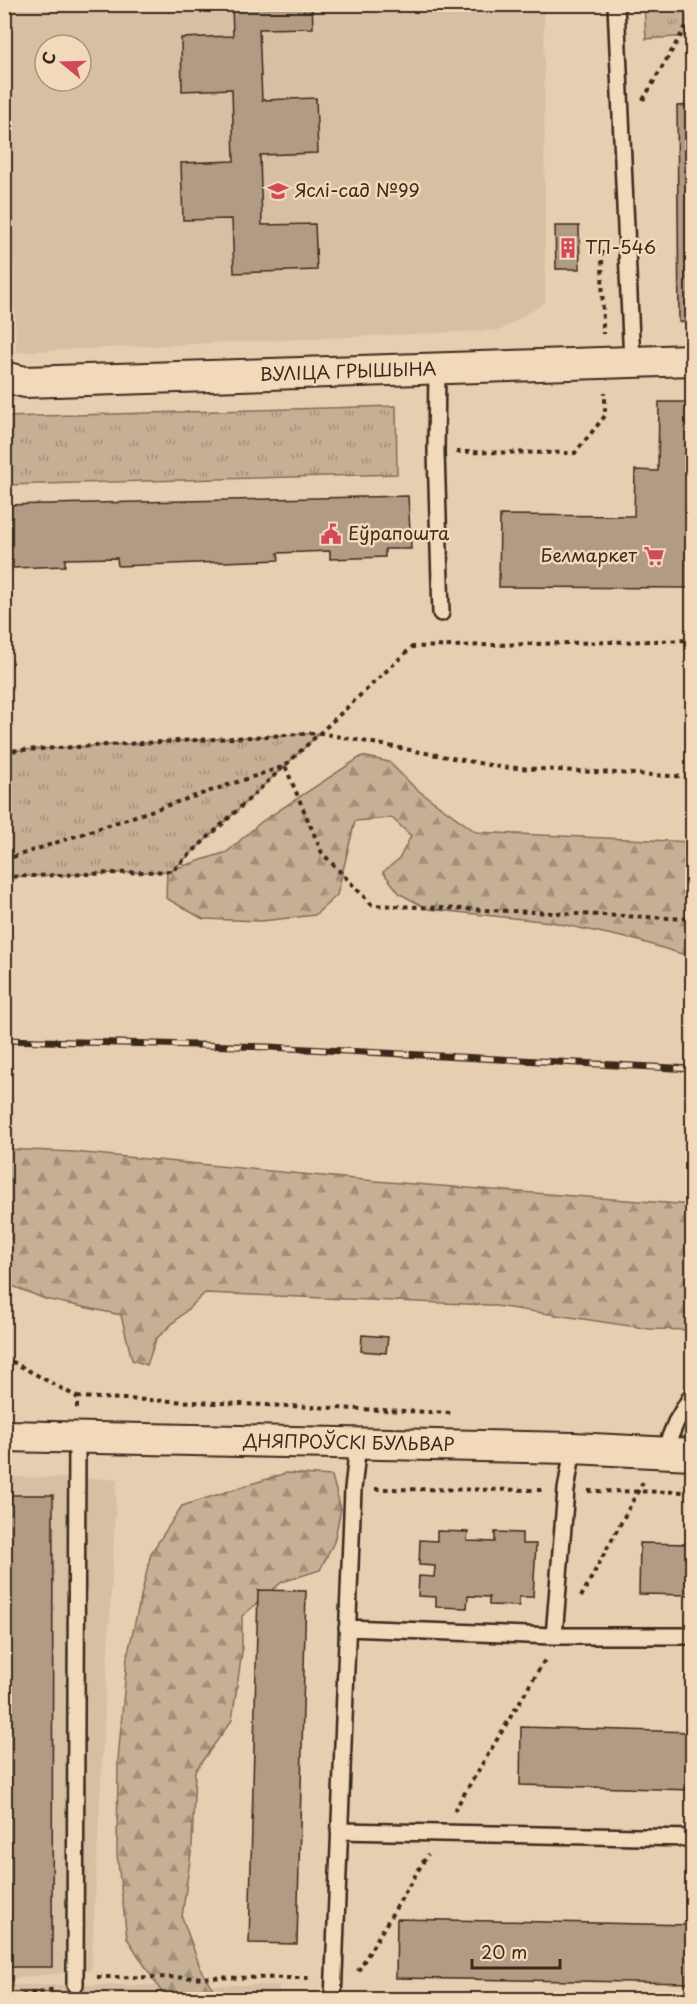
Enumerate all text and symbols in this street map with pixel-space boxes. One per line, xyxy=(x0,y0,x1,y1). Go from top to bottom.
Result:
north arrow xyxy=(33,33,93,93)
text: С xyxy=(35,48,61,67)
place label: Яслі-сад №99 xyxy=(295,176,420,203)
school or university icon: Яслі-сад №99 xyxy=(266,179,290,203)
place label: ТП-546 xyxy=(585,233,656,260)
building icon: ТП-546 xyxy=(556,236,580,260)
street label: ВУЛІЦА ГРЫШЫНА xyxy=(259,354,437,387)
place label: Еўрапошта xyxy=(348,519,450,546)
public building icon: Еўрапошта xyxy=(319,522,343,546)
place label: Белмаркет xyxy=(541,541,637,568)
supermarket icon: Белмаркет xyxy=(642,544,666,568)
street label: ДНЯПРОЎСКІ БУЛЬВАР xyxy=(242,1426,455,1457)
scale bar xyxy=(472,1932,560,1970)
text: 20 m xyxy=(481,1938,527,1965)

